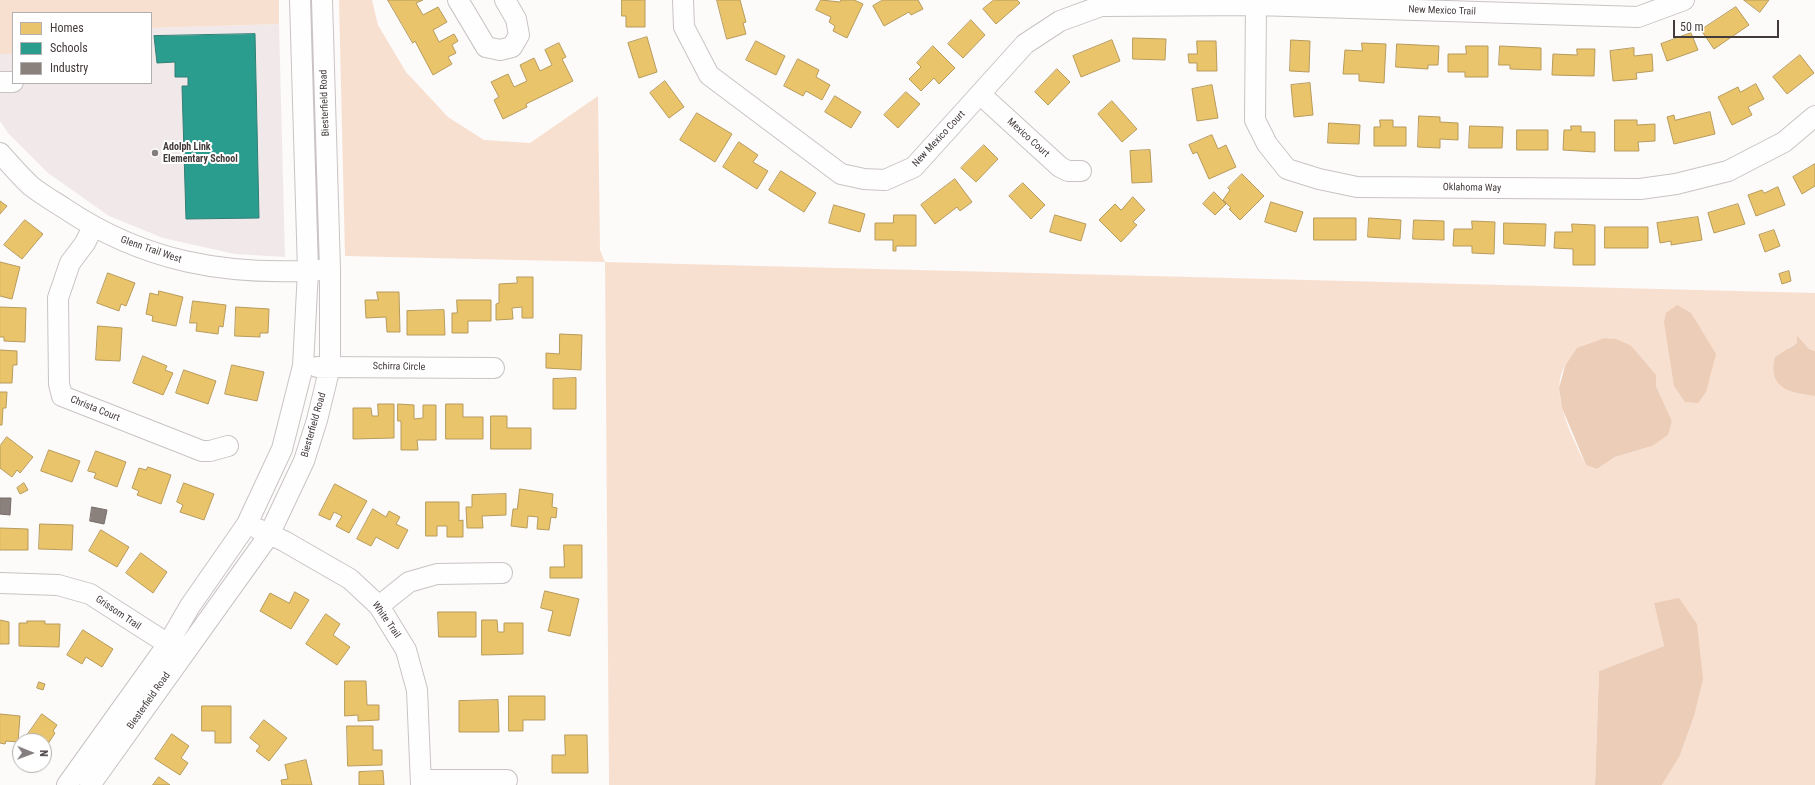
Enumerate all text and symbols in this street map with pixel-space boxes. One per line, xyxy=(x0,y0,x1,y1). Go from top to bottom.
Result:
street label: New Mexico Trail xyxy=(1408,4,1476,18)
legend xyxy=(12,12,152,84)
scale bar xyxy=(1675,12,1781,38)
text: 50 m xyxy=(1680,20,1704,34)
text: Homes xyxy=(50,21,84,35)
text: Schools xyxy=(50,41,88,55)
text: Industry xyxy=(50,61,88,75)
street label: Biesterfield Road xyxy=(318,69,332,137)
street label: New Mexico Court xyxy=(910,108,968,170)
street label: Mexico Court xyxy=(1004,116,1052,160)
place label: Adolph Link Elementary School xyxy=(163,141,238,164)
marker: Adolph Link Elementary School xyxy=(150,148,160,158)
street label: Oklahoma Way xyxy=(1443,181,1501,195)
street label: Glenn Trail West xyxy=(119,234,183,266)
street label: Schirra Circle xyxy=(373,361,425,373)
street label: Biesterfield Road xyxy=(299,391,329,459)
street label: Christa Court xyxy=(69,394,121,424)
street label: Grissom Trail xyxy=(93,593,143,633)
street label: White Trail xyxy=(369,599,403,641)
street label: Biesterfield Road xyxy=(125,670,173,732)
north arrow xyxy=(12,733,52,773)
text: N xyxy=(37,750,50,757)

